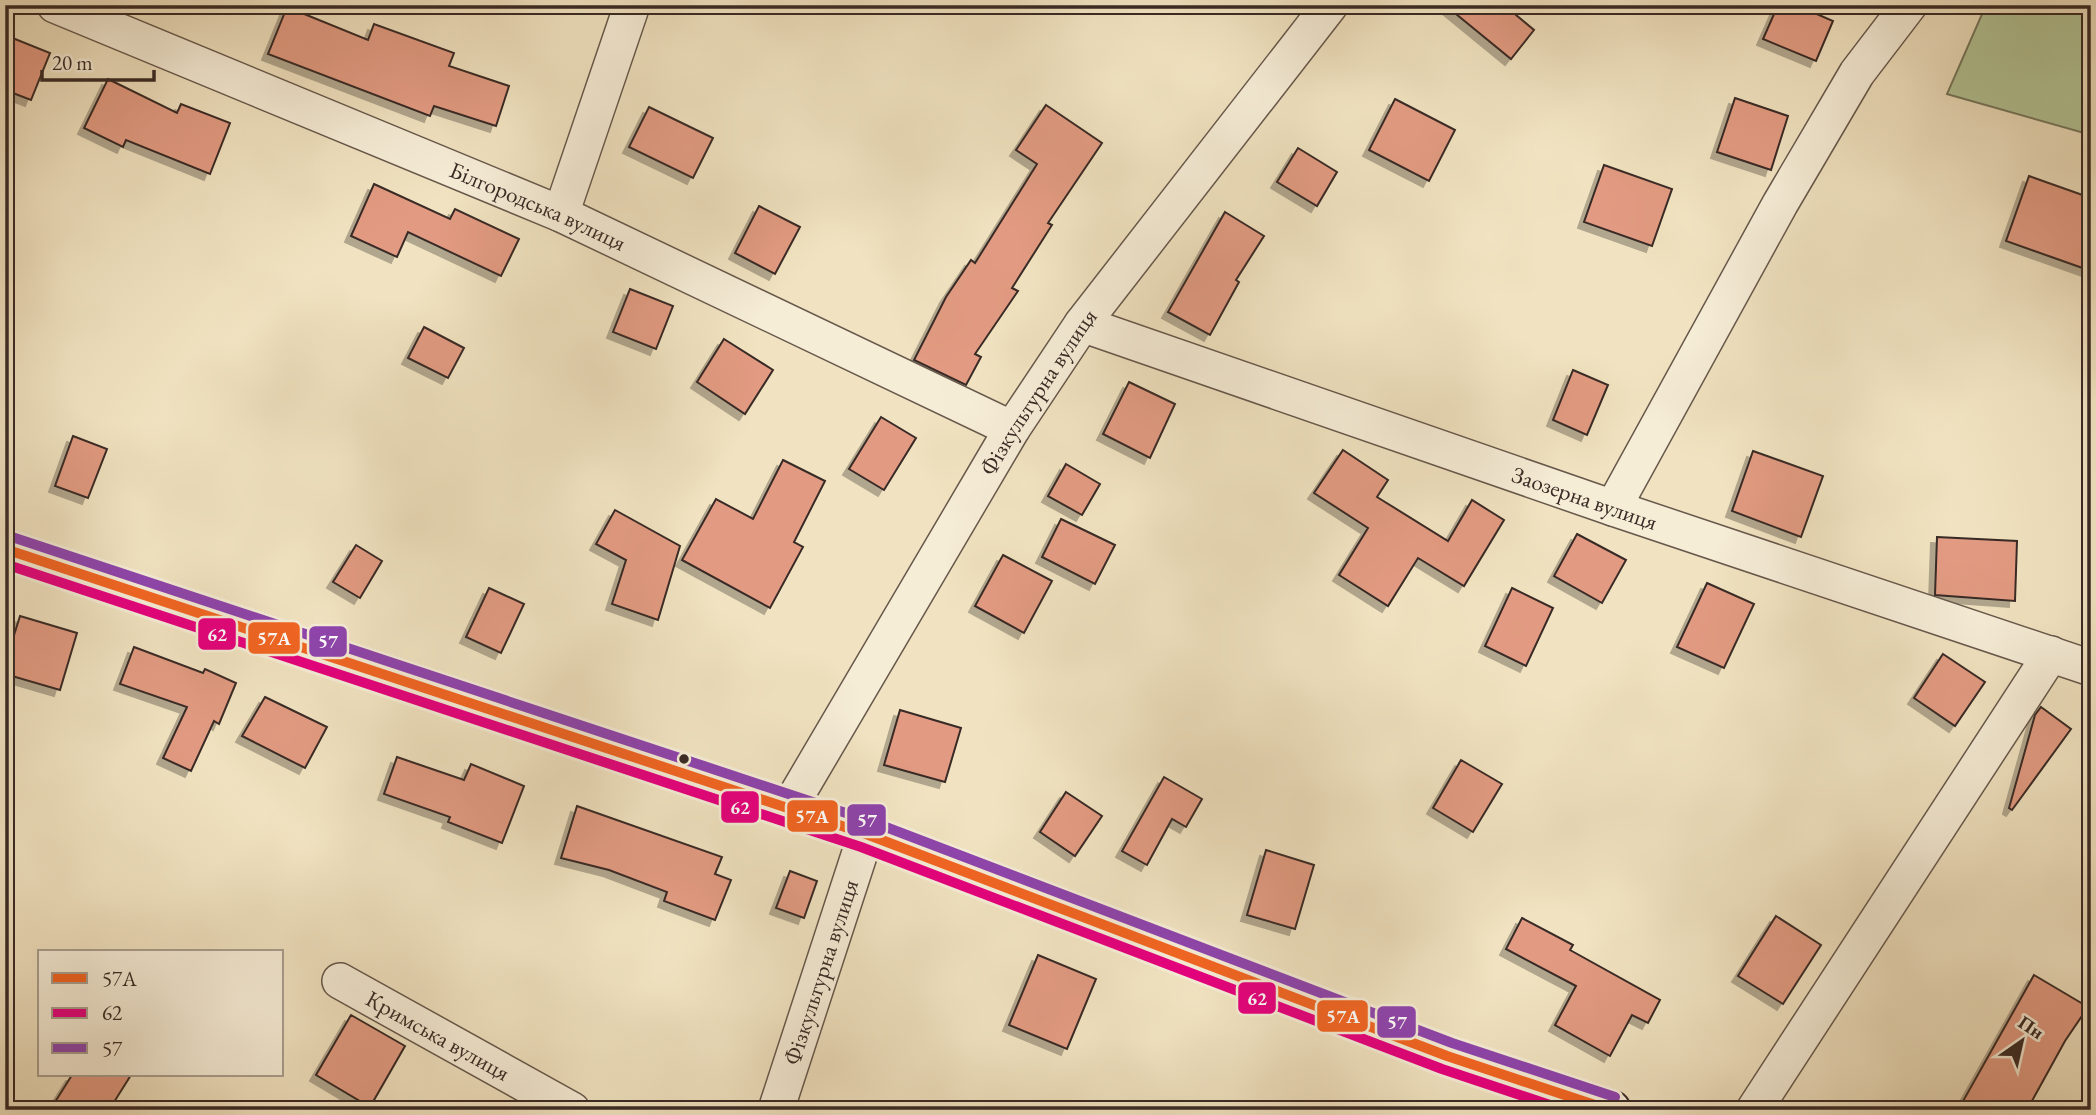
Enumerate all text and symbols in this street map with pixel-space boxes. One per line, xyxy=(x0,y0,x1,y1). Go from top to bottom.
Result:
scale bar xyxy=(42,38,154,82)
text: 20 m xyxy=(52,49,93,76)
street label: Білгородська вулиця xyxy=(445,155,631,258)
street label: Фізкультурна вулиця xyxy=(973,302,1104,481)
street label: Заозерна вулиця xyxy=(1508,459,1661,537)
line badge: 62 xyxy=(197,617,237,651)
line badge: 57А xyxy=(247,621,301,655)
text: 62 xyxy=(207,622,227,647)
line badge: 57 xyxy=(308,625,348,658)
text: 57А xyxy=(257,626,291,651)
text: 57 xyxy=(318,629,339,654)
unlabelled marker xyxy=(677,752,691,766)
line badge: 62 xyxy=(720,790,760,824)
text: 62 xyxy=(730,795,750,820)
line badge: 57А xyxy=(786,799,839,833)
line badge: 57 xyxy=(846,803,887,837)
text: 57А xyxy=(795,804,829,829)
text: 57 xyxy=(857,808,878,833)
street label: Фізкультурна вулиця xyxy=(777,876,865,1069)
legend xyxy=(38,950,284,1076)
text: 57А xyxy=(102,965,137,992)
line badge: 62 xyxy=(1237,981,1277,1015)
street label: Кримська вулиця xyxy=(361,983,515,1088)
text: 62 xyxy=(1247,986,1267,1011)
text: 62 xyxy=(102,999,122,1026)
line badge: 57А xyxy=(1316,999,1369,1033)
text: 57А xyxy=(1326,1004,1360,1029)
line badge: 57 xyxy=(1376,1005,1417,1039)
north arrow xyxy=(1988,1006,2058,1076)
text: 57 xyxy=(1387,1010,1408,1035)
text: Пн xyxy=(2013,1010,2049,1045)
text: 57 xyxy=(102,1035,123,1062)

